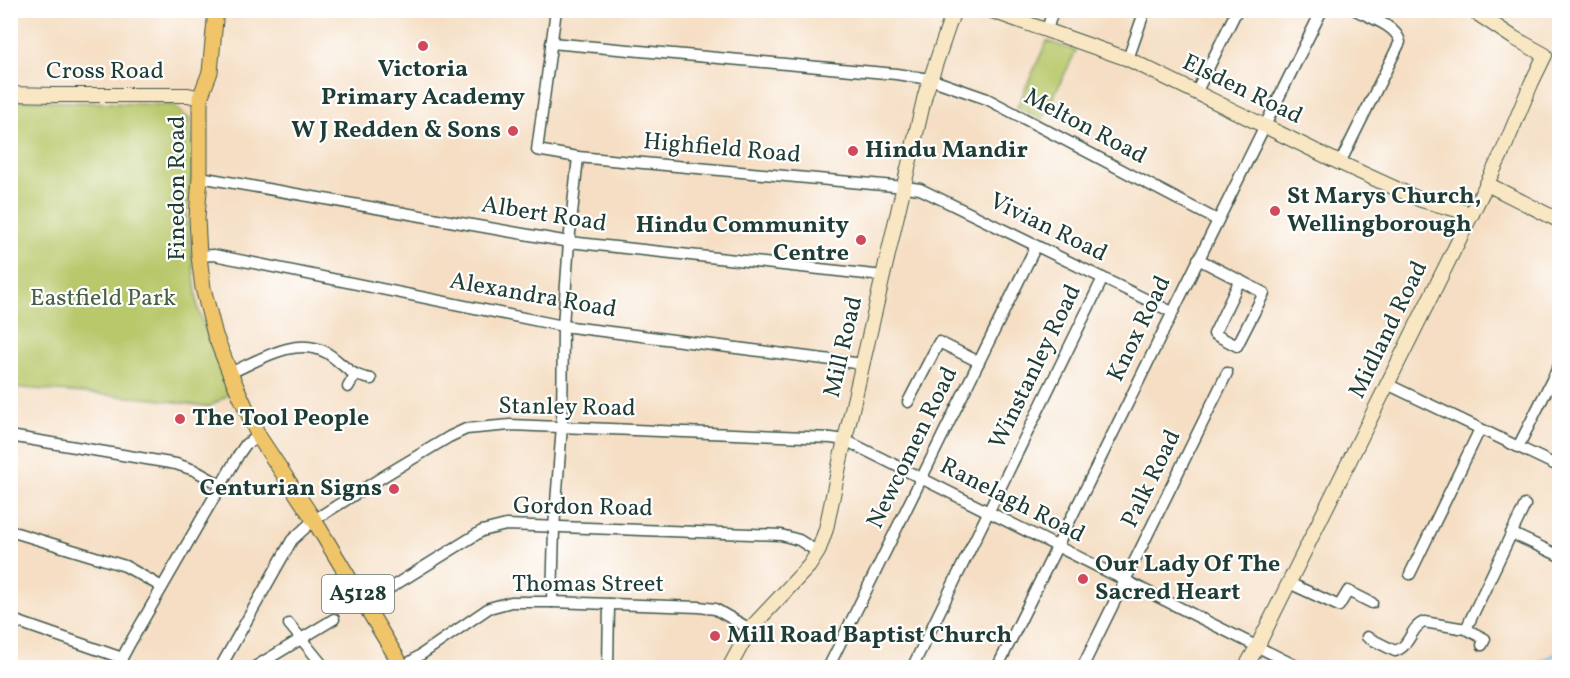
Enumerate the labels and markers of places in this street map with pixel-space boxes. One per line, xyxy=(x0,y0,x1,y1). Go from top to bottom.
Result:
marker: Victoria Primary Academy xyxy=(416,39,430,53)
place label: Victoria Primary Academy xyxy=(321,53,526,115)
place label: W J Redden & Sons xyxy=(291,114,501,148)
marker: W J Redden & Sons xyxy=(506,124,520,138)
place label: Hindu Mandir xyxy=(865,134,1028,168)
marker: Hindu Mandir xyxy=(846,144,860,158)
place label: St Marys Church, Wellingborough xyxy=(1287,180,1481,242)
marker: St Marys Church, Wellingborough xyxy=(1268,204,1282,218)
place label: Hindu Community Centre xyxy=(636,209,850,271)
marker: Hindu Community Centre xyxy=(854,233,868,247)
place label: The Tool People xyxy=(192,402,369,436)
marker: The Tool People xyxy=(173,412,187,426)
place label: Centurian Signs xyxy=(199,472,382,506)
marker: Centurian Signs xyxy=(387,482,401,496)
place label: Our Lady Of The Sacred Heart xyxy=(1095,548,1280,610)
marker: Our Lady Of The Sacred Heart xyxy=(1076,572,1090,586)
place label: Mill Road Baptist Church xyxy=(727,619,1012,653)
marker: Mill Road Baptist Church xyxy=(708,629,722,643)

